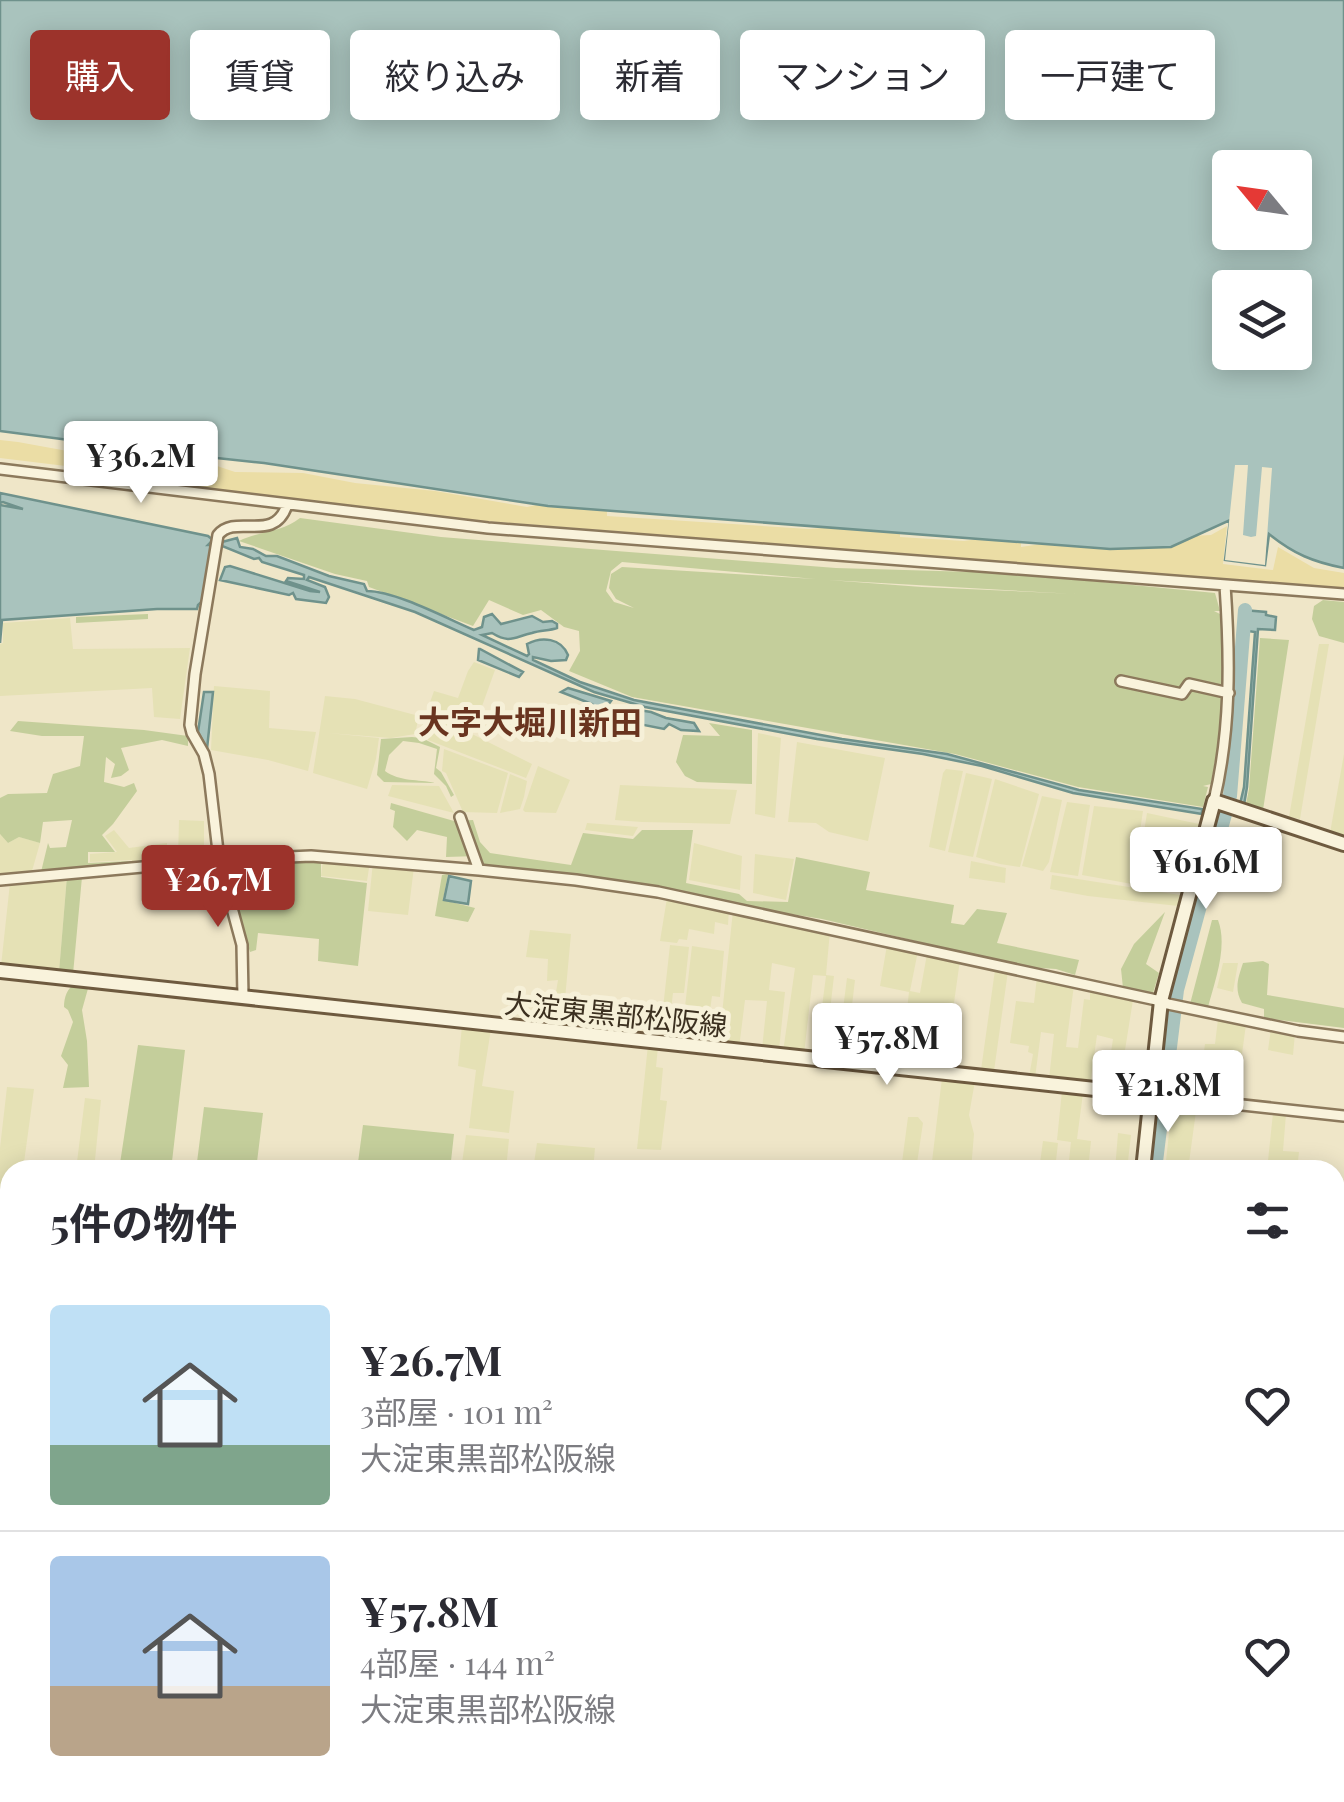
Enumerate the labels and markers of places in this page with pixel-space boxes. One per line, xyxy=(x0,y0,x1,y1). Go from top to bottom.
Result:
pin: ¥36.2M xyxy=(60,421,222,506)
pin: ¥61.6M xyxy=(1125,827,1287,912)
pin: ¥26.7M xyxy=(137,845,299,930)
pin: ¥57.8M xyxy=(806,1003,968,1088)
pin: ¥21.8M xyxy=(1087,1050,1249,1135)

